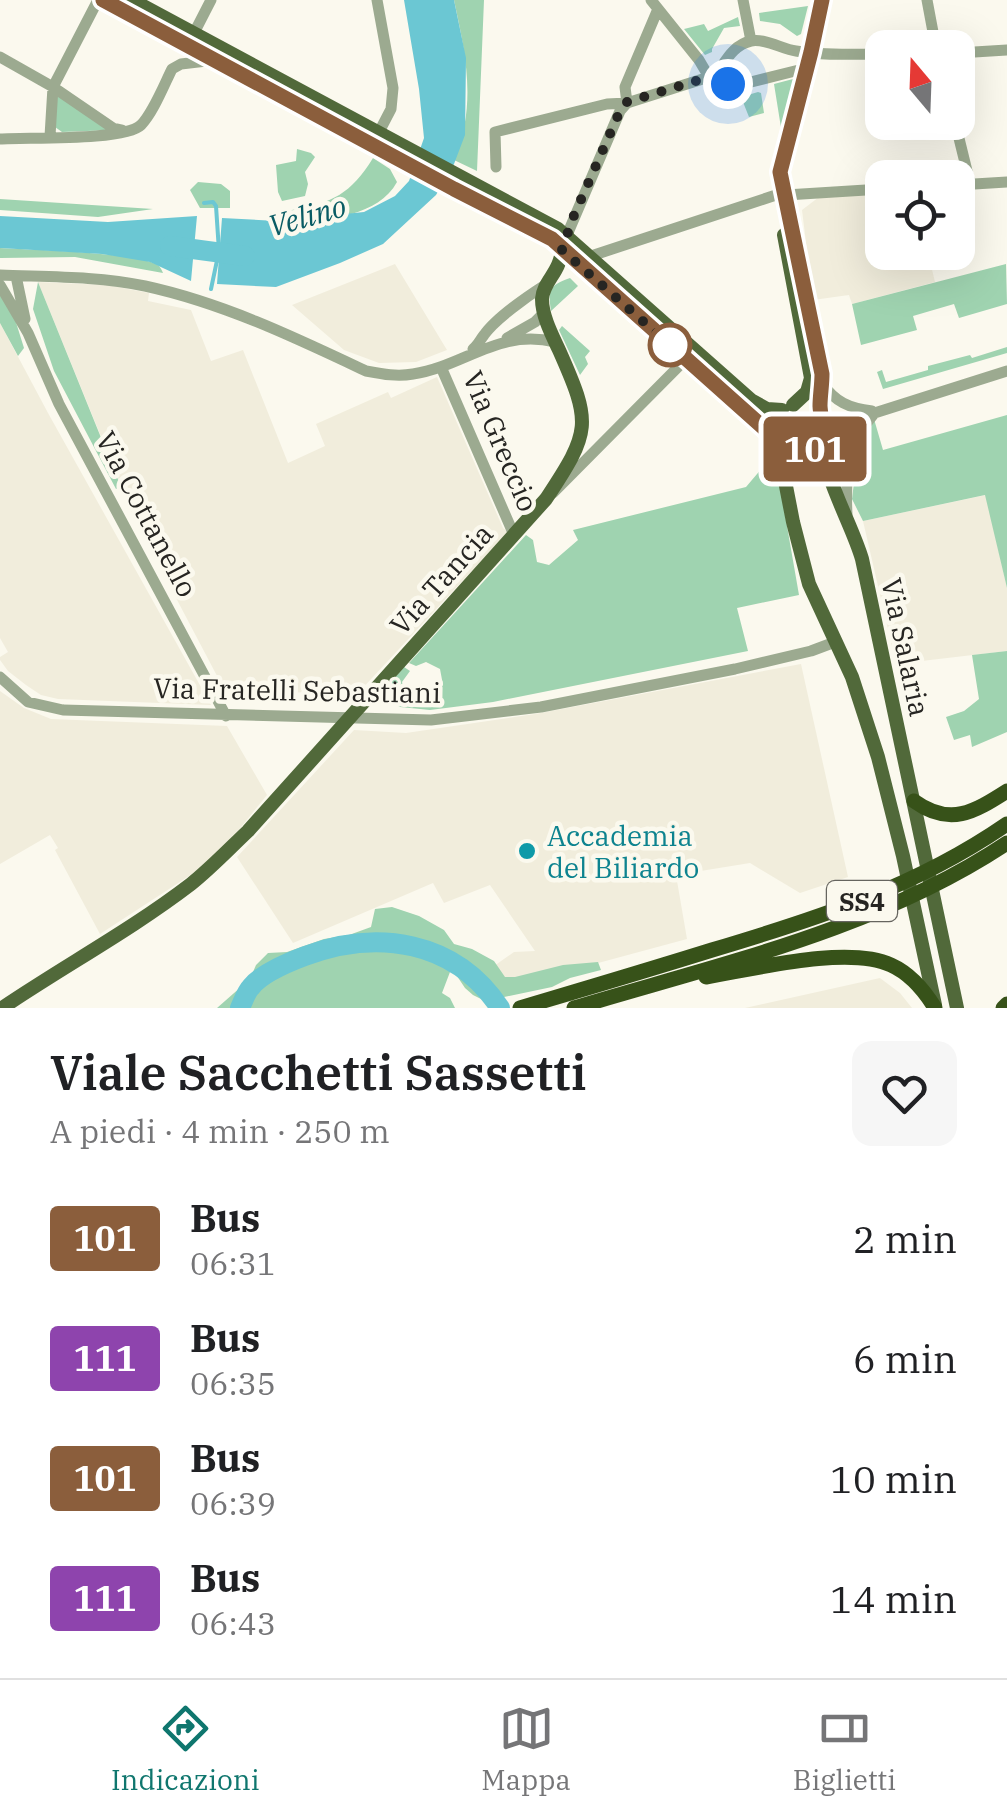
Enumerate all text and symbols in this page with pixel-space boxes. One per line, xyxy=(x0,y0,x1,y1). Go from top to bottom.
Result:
north arrow xyxy=(865,30,975,140)
map controls xyxy=(865,30,975,270)
your location xyxy=(703,59,753,109)
button: locate xyxy=(865,160,975,270)
water label: Velino xyxy=(263,185,351,245)
unlabelled marker xyxy=(649,324,691,366)
street label: Via Greccio xyxy=(455,365,547,517)
line badge: 101 xyxy=(758,416,872,482)
street label: Via Cottanello xyxy=(88,425,206,603)
text: 101 xyxy=(783,426,847,472)
street label: Via Tancia xyxy=(381,516,501,642)
street label: Via Salaria xyxy=(873,574,939,720)
street label: Via Fratelli Sebastiani xyxy=(153,669,441,711)
place label: Accademia del Biliardo xyxy=(547,817,699,886)
marker: Accademia del Biliardo xyxy=(516,840,538,862)
road number: SS4 xyxy=(827,881,897,921)
text: Viale Sacchetti Sassetti xyxy=(50,1041,587,1103)
button: heart xyxy=(852,1041,957,1146)
text: A piedi · 4 min · 250 m xyxy=(50,1110,390,1152)
text: Bus xyxy=(190,1193,260,1242)
text: 2 min xyxy=(853,1214,957,1263)
text: 101 xyxy=(73,1215,137,1261)
text: 06:31 xyxy=(190,1242,276,1284)
text: Bus xyxy=(190,1313,260,1362)
text: 6 min xyxy=(853,1334,957,1383)
text: 111 xyxy=(73,1335,137,1381)
text: 06:35 xyxy=(190,1362,276,1404)
text: Bus xyxy=(190,1433,260,1482)
text: 10 min xyxy=(830,1454,957,1503)
text: 101 xyxy=(73,1455,137,1501)
text: 06:39 xyxy=(190,1482,276,1524)
text: Bus xyxy=(190,1553,260,1602)
text: 14 min xyxy=(830,1574,957,1623)
text: 111 xyxy=(73,1575,137,1621)
text: 06:43 xyxy=(190,1602,276,1644)
tab: Indicazioni xyxy=(111,1701,260,1798)
tab: Mappa xyxy=(481,1701,571,1798)
tab: Biglietti xyxy=(793,1701,896,1798)

